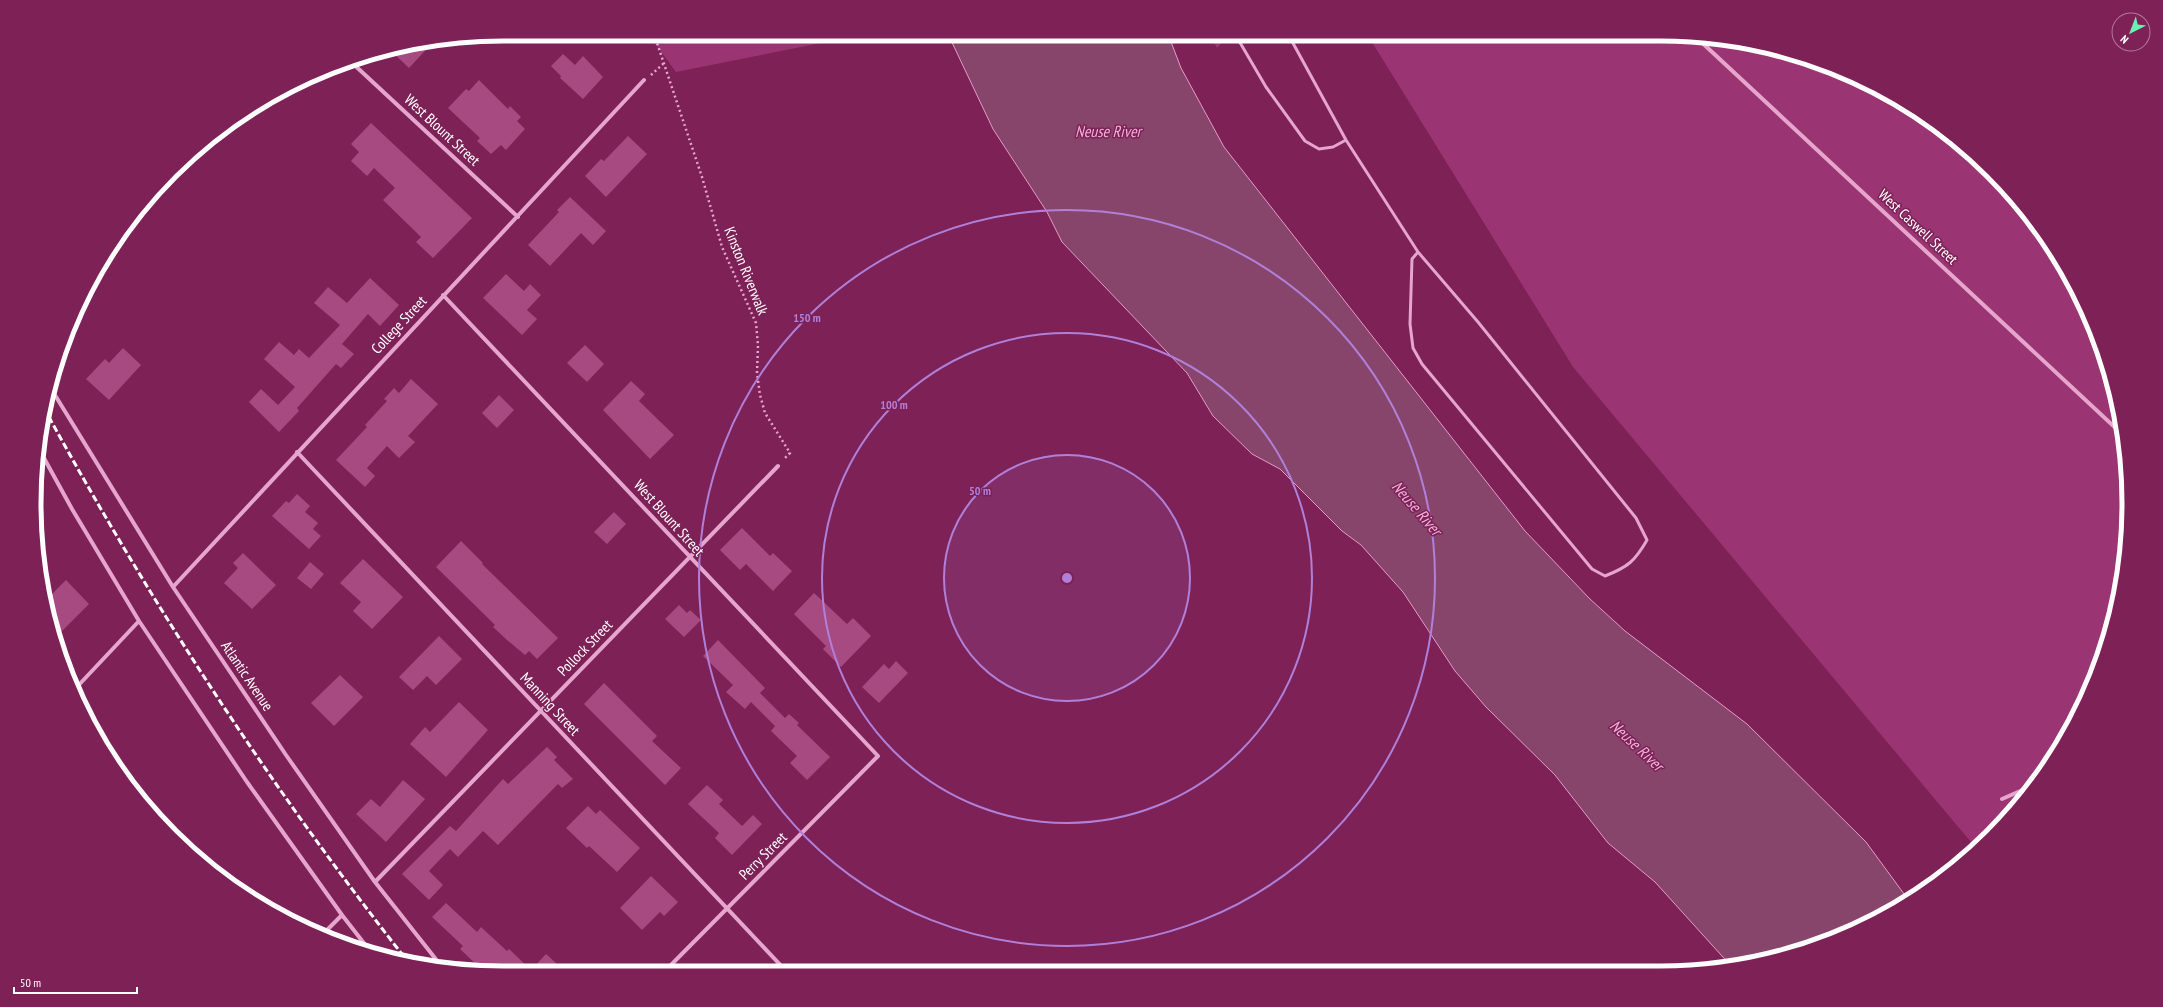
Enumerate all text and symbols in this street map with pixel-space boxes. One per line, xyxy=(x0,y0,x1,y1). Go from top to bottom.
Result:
north arrow xyxy=(2111,12,2151,52)
text: N xyxy=(2117,32,2131,47)
street label: West Blount Street xyxy=(401,90,484,170)
water label: Neuse River xyxy=(1075,121,1144,141)
street label: West Caswell Street xyxy=(1875,185,1962,268)
street label: Kinston Riverwalk xyxy=(720,224,773,318)
street label: College Street xyxy=(367,292,430,358)
text: 150 m xyxy=(793,310,821,325)
text: 100 m xyxy=(880,397,908,412)
street label: West Blount Street xyxy=(630,475,709,560)
water label: Neuse River xyxy=(1388,477,1448,541)
text: 50 m xyxy=(969,483,991,498)
centre of rings xyxy=(1060,571,1074,585)
street label: Pollock Street xyxy=(553,615,616,680)
street label: Atlantic Avenue xyxy=(217,637,278,714)
street label: Manning Street xyxy=(516,668,584,739)
water label: Neuse River xyxy=(1606,715,1670,777)
street label: Perry Street xyxy=(735,828,791,884)
scale bar xyxy=(14,969,137,995)
text: 50 m xyxy=(20,975,41,990)

